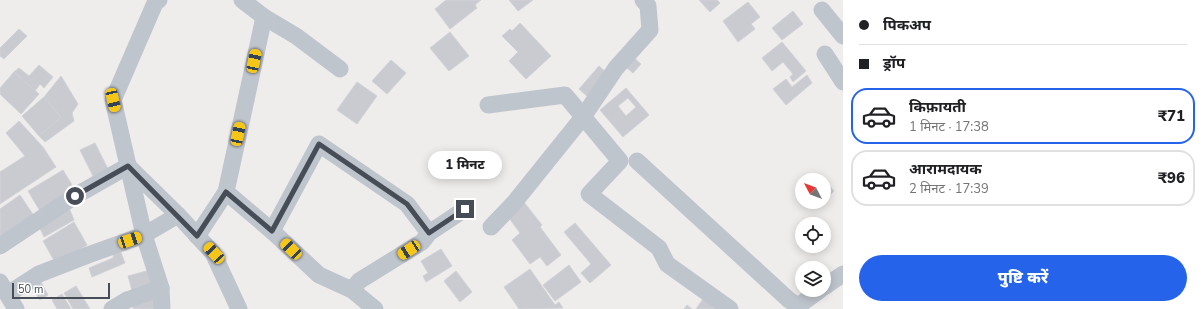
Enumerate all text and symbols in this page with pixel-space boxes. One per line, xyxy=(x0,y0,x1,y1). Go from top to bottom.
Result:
text: पिकअप xyxy=(883,15,931,35)
car xyxy=(246,48,262,74)
text: ड्रॉप xyxy=(883,53,905,73)
car xyxy=(104,87,122,113)
text: किफ़ायती xyxy=(909,97,966,117)
icon: car xyxy=(861,98,897,134)
text: ₹71 xyxy=(1158,106,1185,126)
text: 1 मिनट · 17:38 xyxy=(909,118,989,136)
car xyxy=(230,121,246,147)
callout: 1 मिनट xyxy=(428,151,502,179)
text: 1 मिनट xyxy=(445,156,485,174)
text: आरामदायक xyxy=(909,159,982,179)
icon: car xyxy=(861,160,897,196)
text: ₹96 xyxy=(1158,168,1185,188)
north arrow xyxy=(795,173,831,209)
map controls xyxy=(795,173,831,297)
text: 2 मिनट · 17:39 xyxy=(909,180,989,198)
route start xyxy=(66,187,84,205)
route end xyxy=(456,200,474,218)
button: locate xyxy=(795,217,831,253)
car xyxy=(117,230,143,250)
car xyxy=(278,236,304,262)
car xyxy=(396,238,422,262)
car xyxy=(201,240,227,266)
button: पुष्टि करें xyxy=(859,255,1187,301)
button: layers xyxy=(795,261,831,297)
scale bar xyxy=(12,281,110,300)
text: 50 m xyxy=(18,282,43,297)

